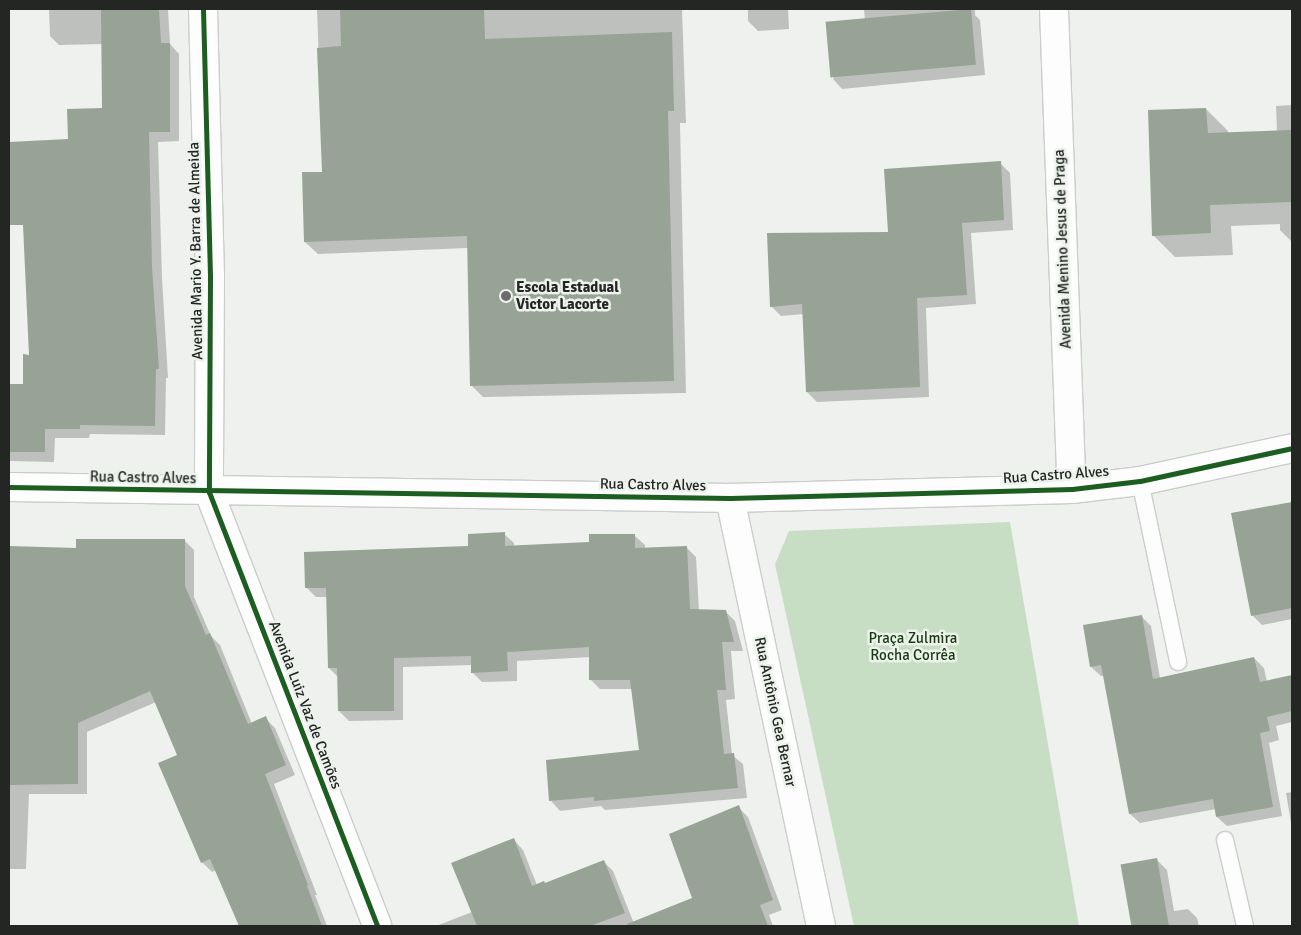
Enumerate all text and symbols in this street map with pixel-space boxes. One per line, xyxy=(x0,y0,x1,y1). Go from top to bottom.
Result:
street label: Avenida Mario Y. Barra de Almeida xyxy=(185,142,207,360)
street label: Avenida Menino Jesus de Praga xyxy=(1051,149,1075,349)
place label: Escola Estadual Victor Lacorte xyxy=(516,278,619,313)
marker: Escola Estadual Victor Lacorte xyxy=(500,290,512,302)
street label: Rua Castro Alves xyxy=(1002,462,1110,488)
street label: Rua Castro Alves xyxy=(90,468,196,488)
street label: Rua Castro Alves xyxy=(600,475,706,495)
street label: Avenida Luiz Vaz de Camões xyxy=(265,618,345,792)
park label: Praça Zulmira Rocha Corrêa xyxy=(869,629,957,664)
street label: Rua Antônio Gea Bernar xyxy=(750,635,800,789)

